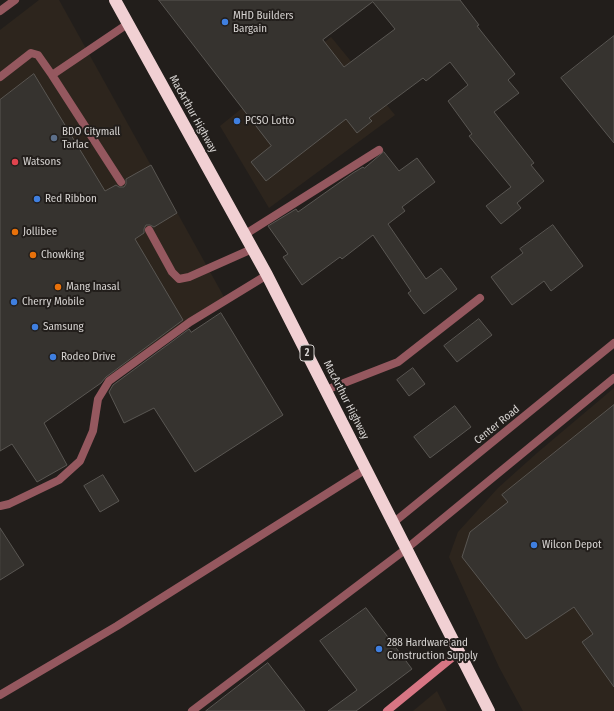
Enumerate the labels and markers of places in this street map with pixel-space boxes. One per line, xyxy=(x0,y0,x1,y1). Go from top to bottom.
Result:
place label: MHD Builders Bargain xyxy=(233,9,294,35)
marker: MHD Builders Bargain xyxy=(220,17,230,27)
place label: PCSO Lotto xyxy=(245,114,294,128)
marker: PCSO Lotto xyxy=(232,116,242,126)
place label: BDO Citymall Tarlac xyxy=(62,125,120,151)
marker: BDO Citymall Tarlac xyxy=(49,133,59,143)
place label: Watsons xyxy=(23,155,61,169)
marker: Watsons xyxy=(10,157,20,167)
place label: Red Ribbon xyxy=(45,192,97,206)
marker: Red Ribbon xyxy=(32,194,42,204)
place label: Jollibee xyxy=(23,225,57,239)
marker: Jollibee xyxy=(10,227,20,237)
place label: Chowking xyxy=(41,248,84,262)
marker: Chowking xyxy=(28,250,38,260)
place label: Mang Inasal xyxy=(66,280,120,294)
marker: Mang Inasal xyxy=(53,282,63,292)
place label: Cherry Mobile xyxy=(22,295,84,309)
marker: Cherry Mobile xyxy=(9,297,19,307)
place label: Samsung xyxy=(43,320,84,334)
marker: Samsung xyxy=(30,322,40,332)
place label: Rodeo Drive xyxy=(61,350,116,364)
marker: Rodeo Drive xyxy=(48,352,58,362)
place label: Wilcon Depot xyxy=(542,538,602,552)
marker: Wilcon Depot xyxy=(529,540,539,550)
place label: 288 Hardware and Construction Supply xyxy=(387,636,478,662)
marker: 288 Hardware and Construction Supply xyxy=(374,644,384,654)

